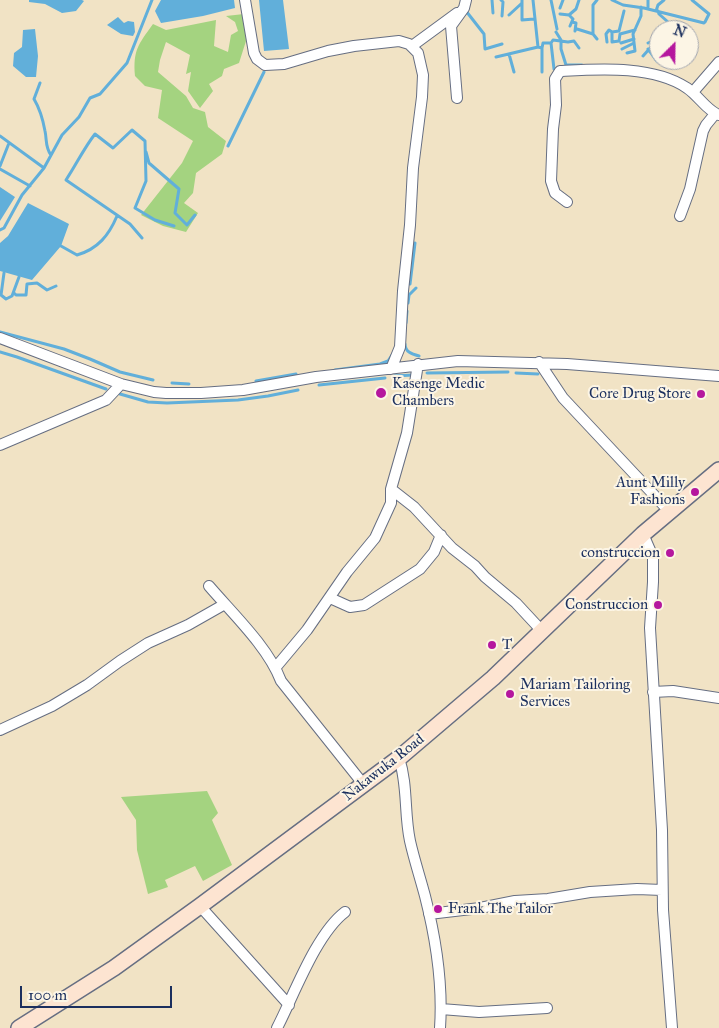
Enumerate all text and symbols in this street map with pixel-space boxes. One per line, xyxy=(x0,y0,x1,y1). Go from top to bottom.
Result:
north arrow xyxy=(649,20,699,70)
text: N xyxy=(671,22,688,42)
place label: Kasenge Medic Chambers xyxy=(392,375,485,410)
place label: Core Drug Store xyxy=(589,385,691,403)
marker: Kasenge Medic Chambers xyxy=(374,386,388,400)
marker: Core Drug Store xyxy=(695,388,707,400)
place label: Aunt Milly Fashions xyxy=(616,474,685,509)
marker: Aunt Milly Fashions xyxy=(689,486,701,498)
place label: construccion xyxy=(581,544,660,562)
marker: construccion xyxy=(664,547,676,559)
place label: Construccion xyxy=(565,596,648,614)
marker: Construccion xyxy=(652,599,664,611)
place label: T xyxy=(502,636,512,654)
marker: T xyxy=(486,639,498,651)
place label: Mariam Tailoring Services xyxy=(520,676,630,711)
marker: Mariam Tailoring Services xyxy=(504,688,516,700)
street label: Nakawuka Road xyxy=(340,731,428,805)
place label: Frank The Tailor xyxy=(448,900,553,918)
marker: Frank The Tailor xyxy=(432,903,444,915)
scale bar xyxy=(22,976,175,1008)
text: 100 m xyxy=(28,986,67,1004)

